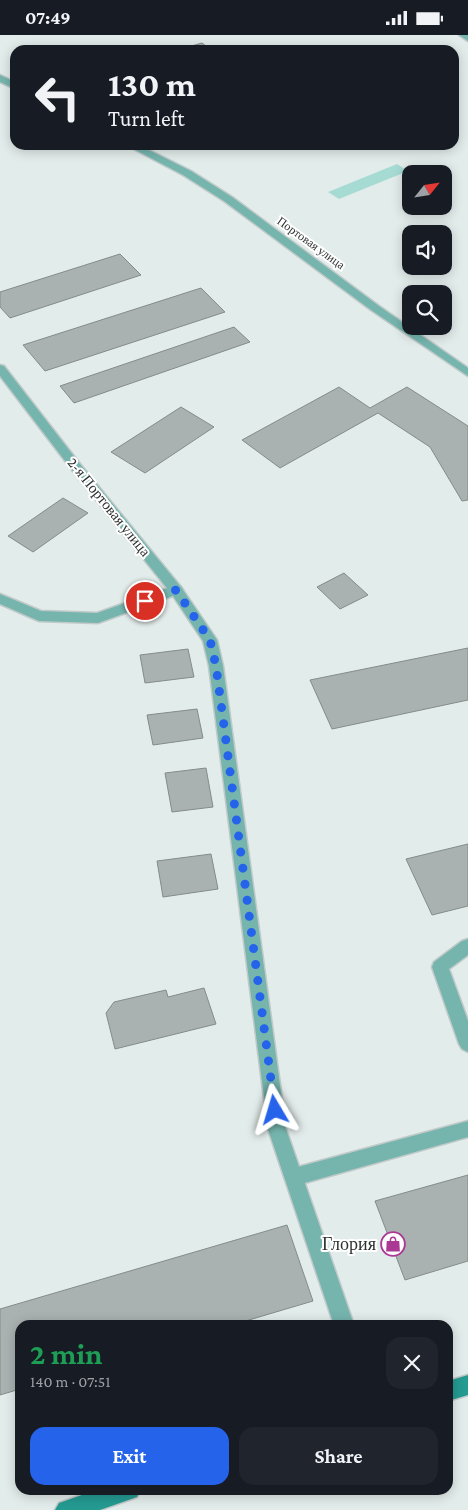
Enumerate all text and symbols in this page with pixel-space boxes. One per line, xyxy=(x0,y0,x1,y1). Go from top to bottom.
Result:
text: 07:49 xyxy=(25,7,71,28)
icon: left xyxy=(25,65,90,130)
text: 130 m xyxy=(108,65,196,104)
text: Turn left xyxy=(108,106,185,131)
north arrow xyxy=(402,165,452,215)
map controls xyxy=(402,165,452,335)
street label: Портовая улица xyxy=(275,214,348,273)
button: sound xyxy=(402,225,452,275)
button: search xyxy=(402,285,452,335)
street label: 2-я Портовая улица xyxy=(64,455,154,560)
pin xyxy=(124,580,166,622)
icon: arrive xyxy=(131,587,159,615)
position arrow xyxy=(248,1083,300,1135)
shop icon: Глория xyxy=(380,1231,406,1257)
place label: Глория xyxy=(322,1234,376,1254)
text: 2 min xyxy=(30,1337,102,1370)
button: close xyxy=(386,1337,438,1389)
text: 140 m · 07:51 xyxy=(30,1373,110,1390)
button: Exit xyxy=(30,1427,229,1485)
button: Share xyxy=(239,1427,438,1485)

